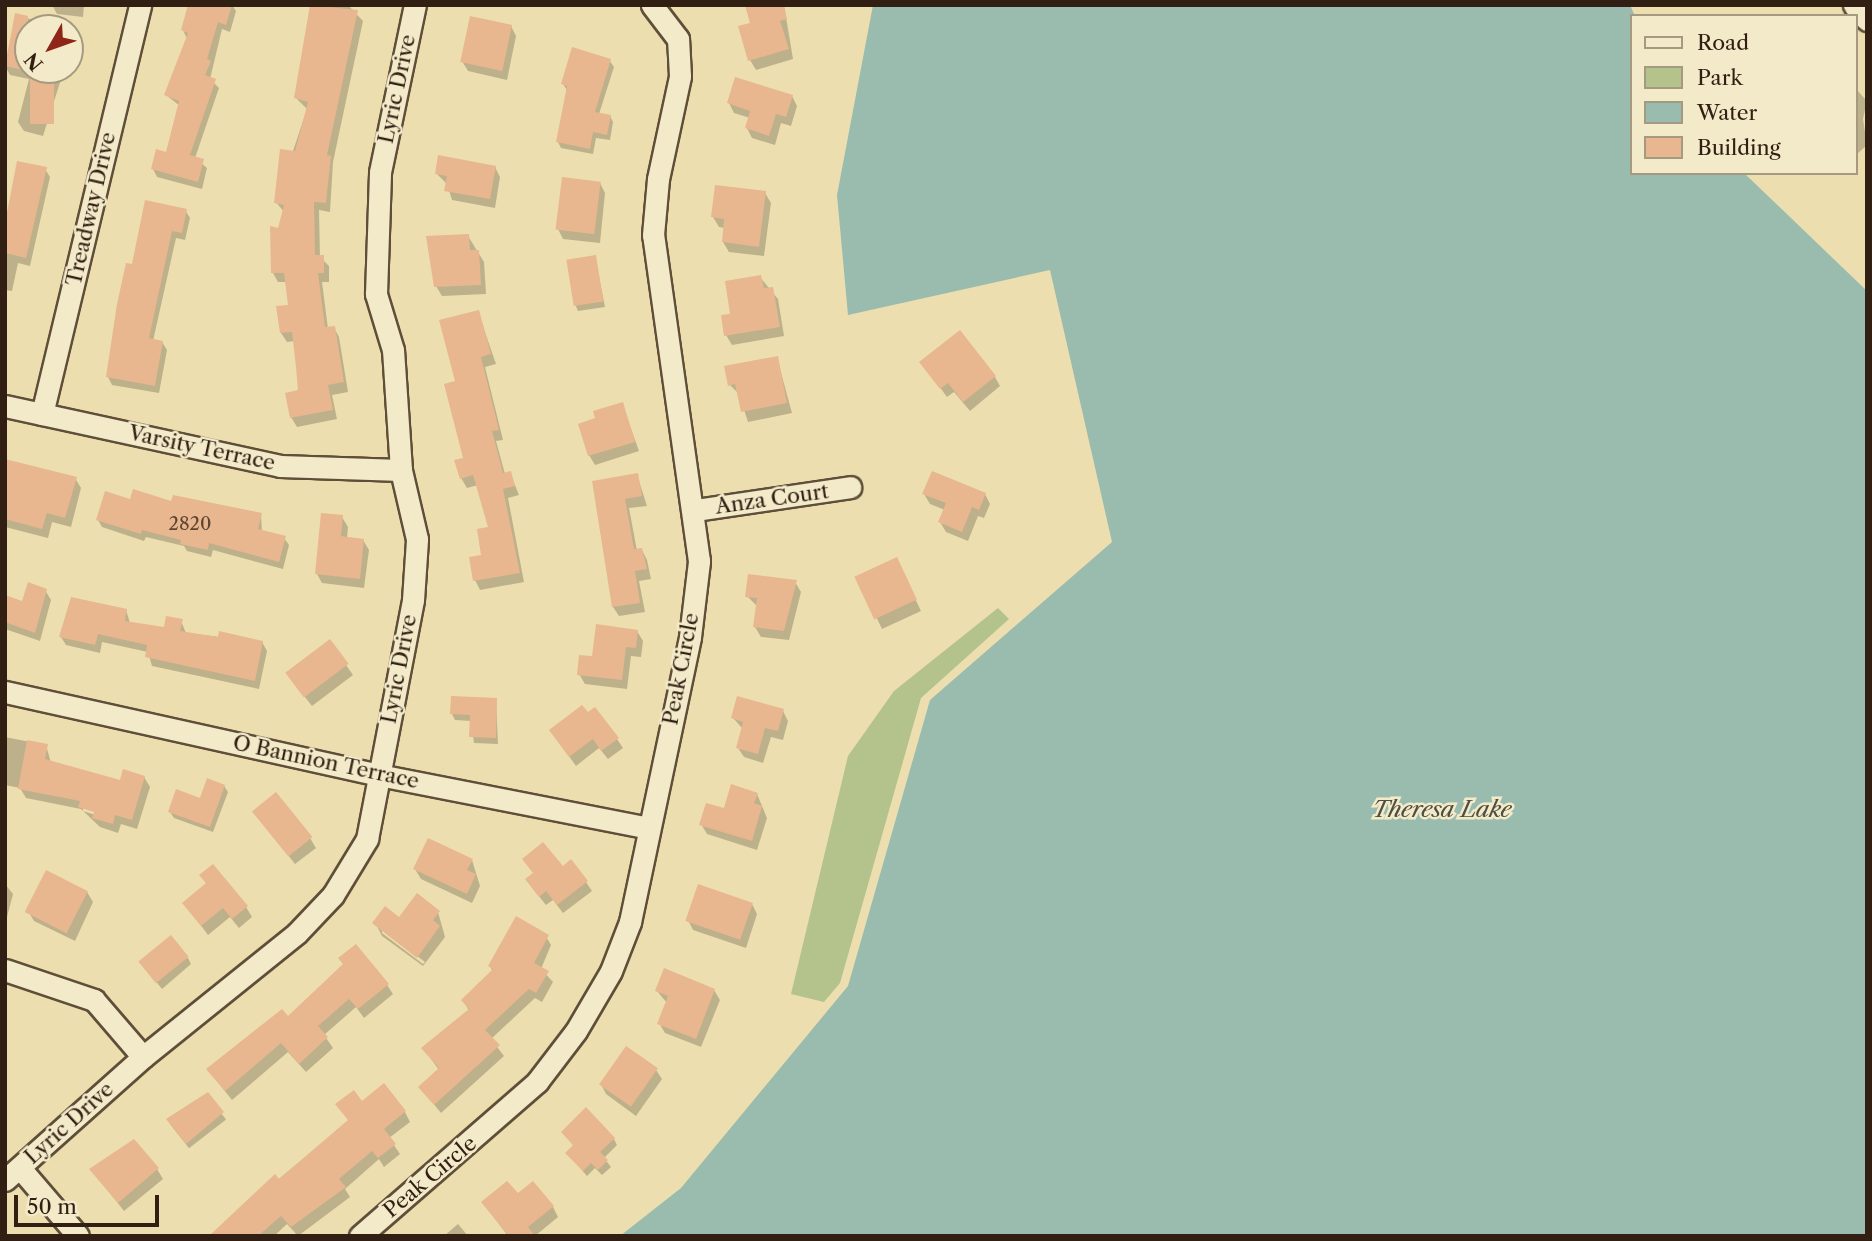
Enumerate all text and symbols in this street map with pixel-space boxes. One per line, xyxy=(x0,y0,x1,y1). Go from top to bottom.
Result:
north arrow xyxy=(14,14,84,84)
legend xyxy=(1630,14,1858,175)
text: Road xyxy=(1697,30,1749,55)
street label: Lyric Drive xyxy=(373,32,421,146)
text: N xyxy=(20,48,48,75)
text: Park xyxy=(1697,65,1743,90)
text: Water xyxy=(1697,100,1757,125)
street label: Treadway Drive xyxy=(61,129,121,289)
text: Building xyxy=(1697,135,1781,160)
street label: Varsity Terrace xyxy=(126,420,278,476)
street label: Anza Court xyxy=(714,479,830,519)
house number: 2820 xyxy=(169,513,211,535)
street label: Peak Circle xyxy=(658,611,704,727)
street label: Lyric Drive xyxy=(376,612,422,726)
street label: O Bannion Terrace xyxy=(230,730,422,794)
water label: Theresa Lake xyxy=(1372,795,1512,823)
street label: Lyric Drive xyxy=(19,1077,119,1169)
street label: Peak Circle xyxy=(378,1131,482,1223)
scale bar xyxy=(18,1182,163,1226)
text: 50 m xyxy=(27,1194,77,1219)

